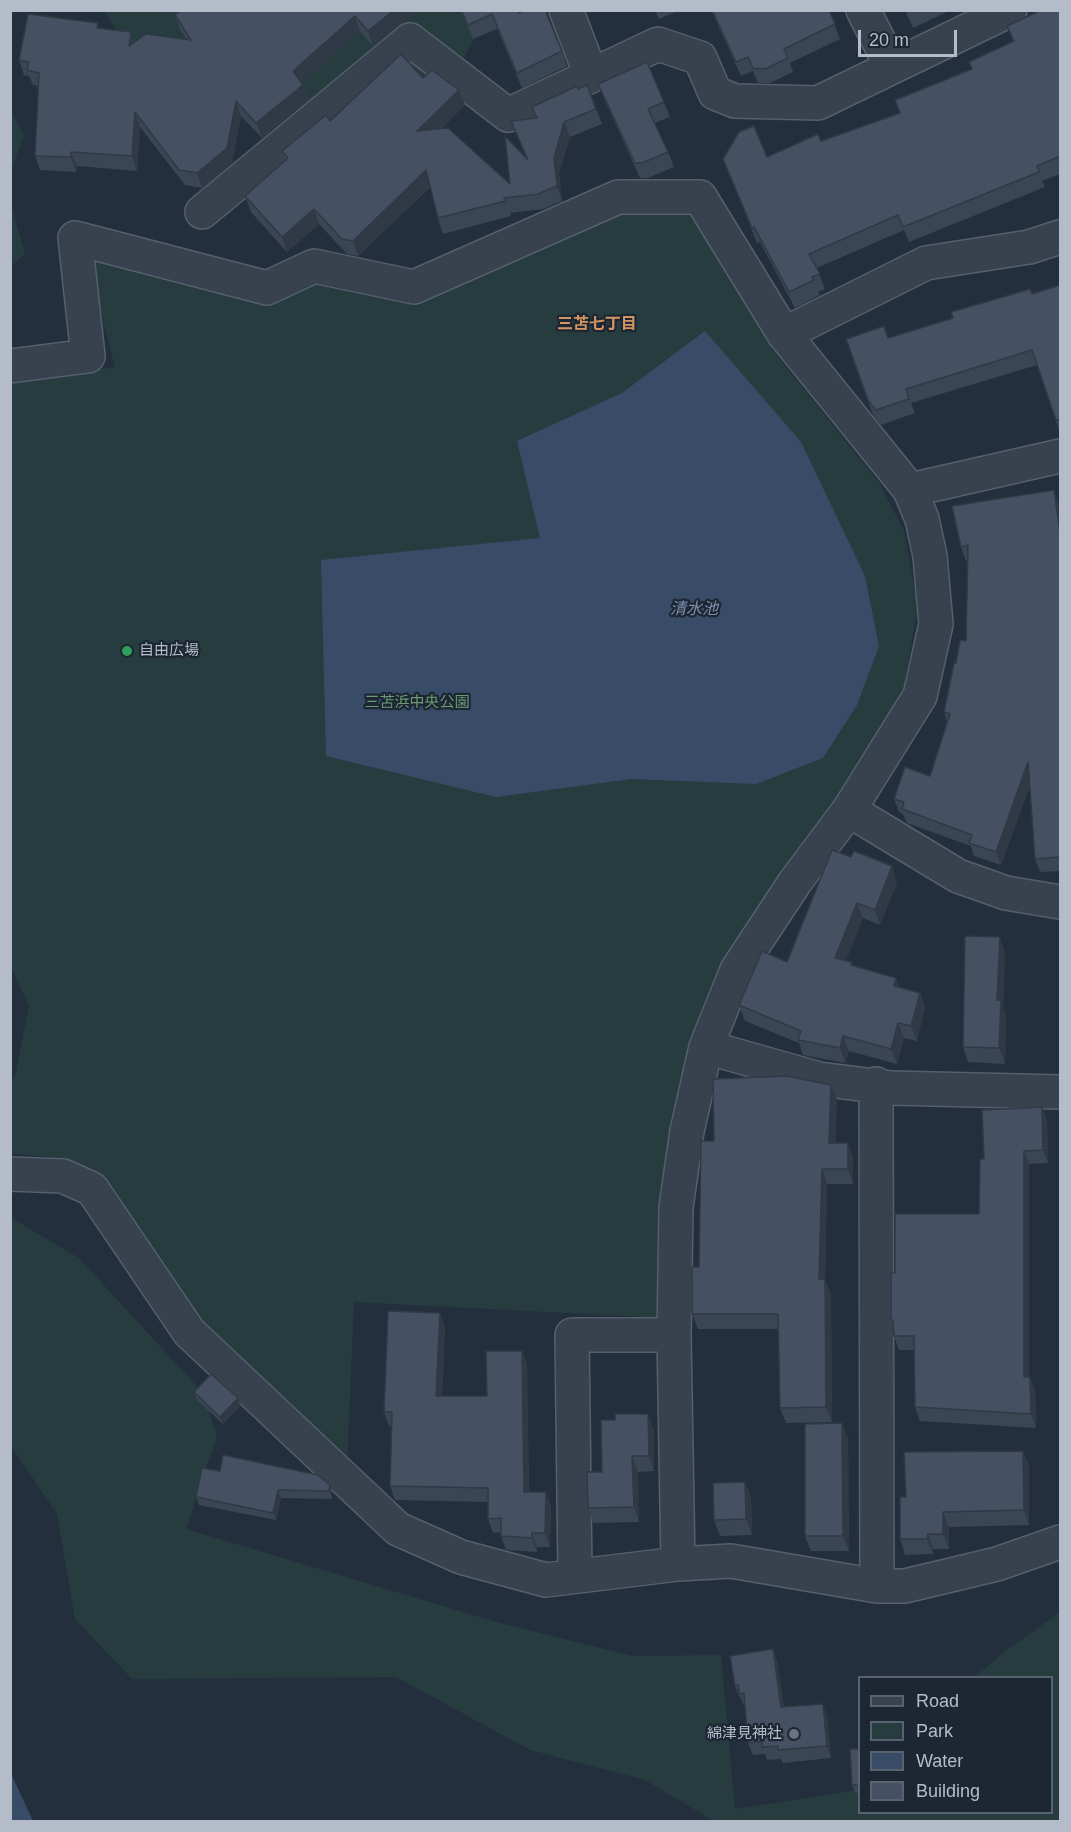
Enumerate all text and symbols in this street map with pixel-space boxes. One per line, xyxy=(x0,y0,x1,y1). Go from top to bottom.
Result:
scale bar xyxy=(861,18,960,56)
text: 20 m xyxy=(869,30,909,50)
district label: 三苫七丁目 xyxy=(557,315,637,335)
water label: 清水池 xyxy=(670,600,718,620)
place label: 自由広場 xyxy=(139,642,199,660)
marker: 自由広場 xyxy=(120,644,134,658)
park label: 三苫浜中央公園 xyxy=(365,694,469,712)
legend xyxy=(858,1676,1053,1814)
text: Road xyxy=(916,1691,959,1711)
text: Park xyxy=(916,1721,953,1741)
place label: 綿津見神社 xyxy=(707,1725,782,1743)
marker: 綿津見神社 xyxy=(787,1727,801,1741)
text: Water xyxy=(916,1751,963,1771)
text: Building xyxy=(916,1781,980,1801)

